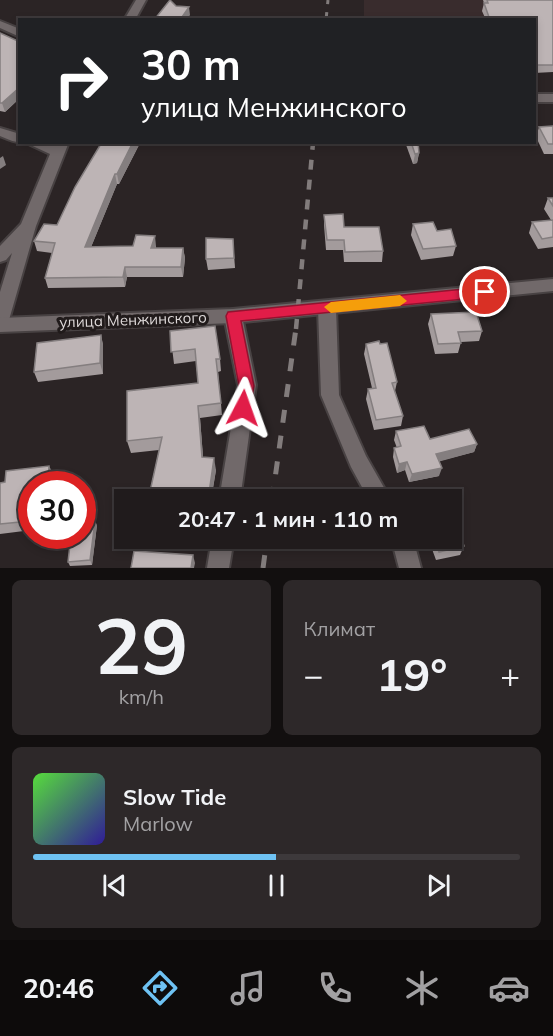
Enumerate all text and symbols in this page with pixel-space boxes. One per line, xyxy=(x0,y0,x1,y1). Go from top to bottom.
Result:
text: 30 m xyxy=(141,38,241,91)
icon: right xyxy=(42,42,120,120)
text: улица Менжинского xyxy=(141,90,407,124)
pin xyxy=(459,266,510,317)
icon: arrive xyxy=(468,275,501,308)
street label: улица Менжинского xyxy=(59,307,207,332)
position arrow xyxy=(211,376,275,440)
speed limit sign: 30 xyxy=(18,471,96,549)
text: 20:47 · 1 мин · 110 m xyxy=(178,505,398,533)
text: 29 xyxy=(94,596,188,694)
text: Климат xyxy=(304,616,375,641)
text: 19° xyxy=(376,646,447,702)
text: − xyxy=(304,654,323,695)
text: + xyxy=(500,654,520,695)
text: km/h xyxy=(119,684,164,709)
text: Slow Tide xyxy=(123,783,226,811)
text: Marlow xyxy=(123,811,193,836)
icon: previous xyxy=(98,869,131,902)
icon: pause xyxy=(260,869,293,902)
icon: next xyxy=(422,869,455,902)
icon: directions xyxy=(139,967,181,1009)
icon: music xyxy=(227,967,269,1009)
icon: phone xyxy=(314,967,356,1009)
icon: climate xyxy=(401,967,443,1009)
icon: car xyxy=(488,967,530,1009)
text: 20:46 xyxy=(23,971,94,1005)

